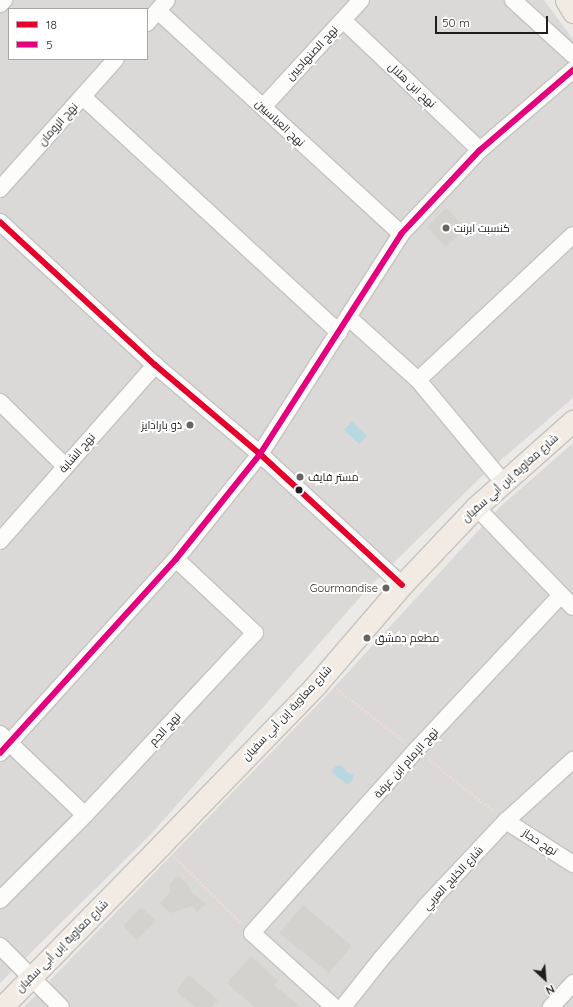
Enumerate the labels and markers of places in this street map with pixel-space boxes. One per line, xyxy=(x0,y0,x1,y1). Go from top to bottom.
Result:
place label: كنسبت ابرنت xyxy=(454,221,510,235)
marker: كنسبت ابرنت xyxy=(441,223,451,233)
place label: ذو بارادايز xyxy=(141,418,182,432)
marker: ذو بارادايز xyxy=(185,420,195,430)
place label: مستر فايف xyxy=(308,470,359,484)
marker: مستر فايف xyxy=(295,472,305,482)
unlabelled marker xyxy=(294,485,304,495)
place label: Gourmandise xyxy=(310,581,378,595)
marker: Gourmandise xyxy=(381,583,391,593)
place label: مطعم دمشق xyxy=(375,631,439,645)
marker: مطعم دمشق xyxy=(362,633,372,643)

